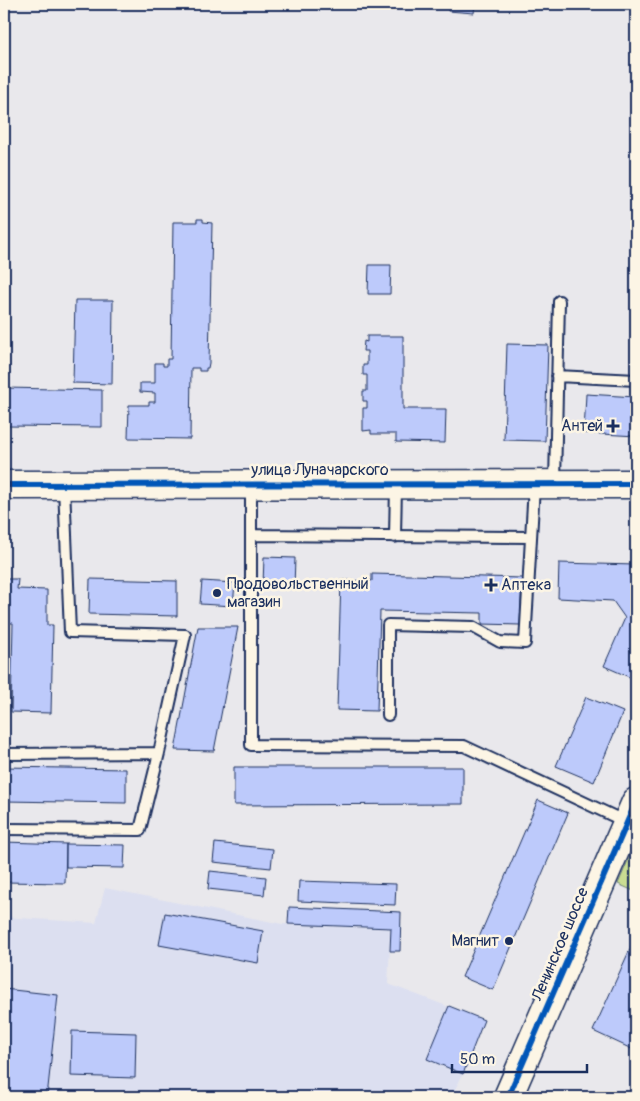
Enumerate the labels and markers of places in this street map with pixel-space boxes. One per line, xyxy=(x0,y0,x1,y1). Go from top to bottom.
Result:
place label: Антей xyxy=(561,416,603,436)
marker: Антей xyxy=(607,420,619,432)
place label: Продовольственный магазин xyxy=(227,574,369,612)
place label: Аптека xyxy=(501,575,551,595)
marker: Аптека xyxy=(485,579,497,591)
marker: Продовольственный магазин xyxy=(211,587,223,599)
place label: Магнит xyxy=(451,931,499,951)
marker: Магнит xyxy=(503,935,515,947)

